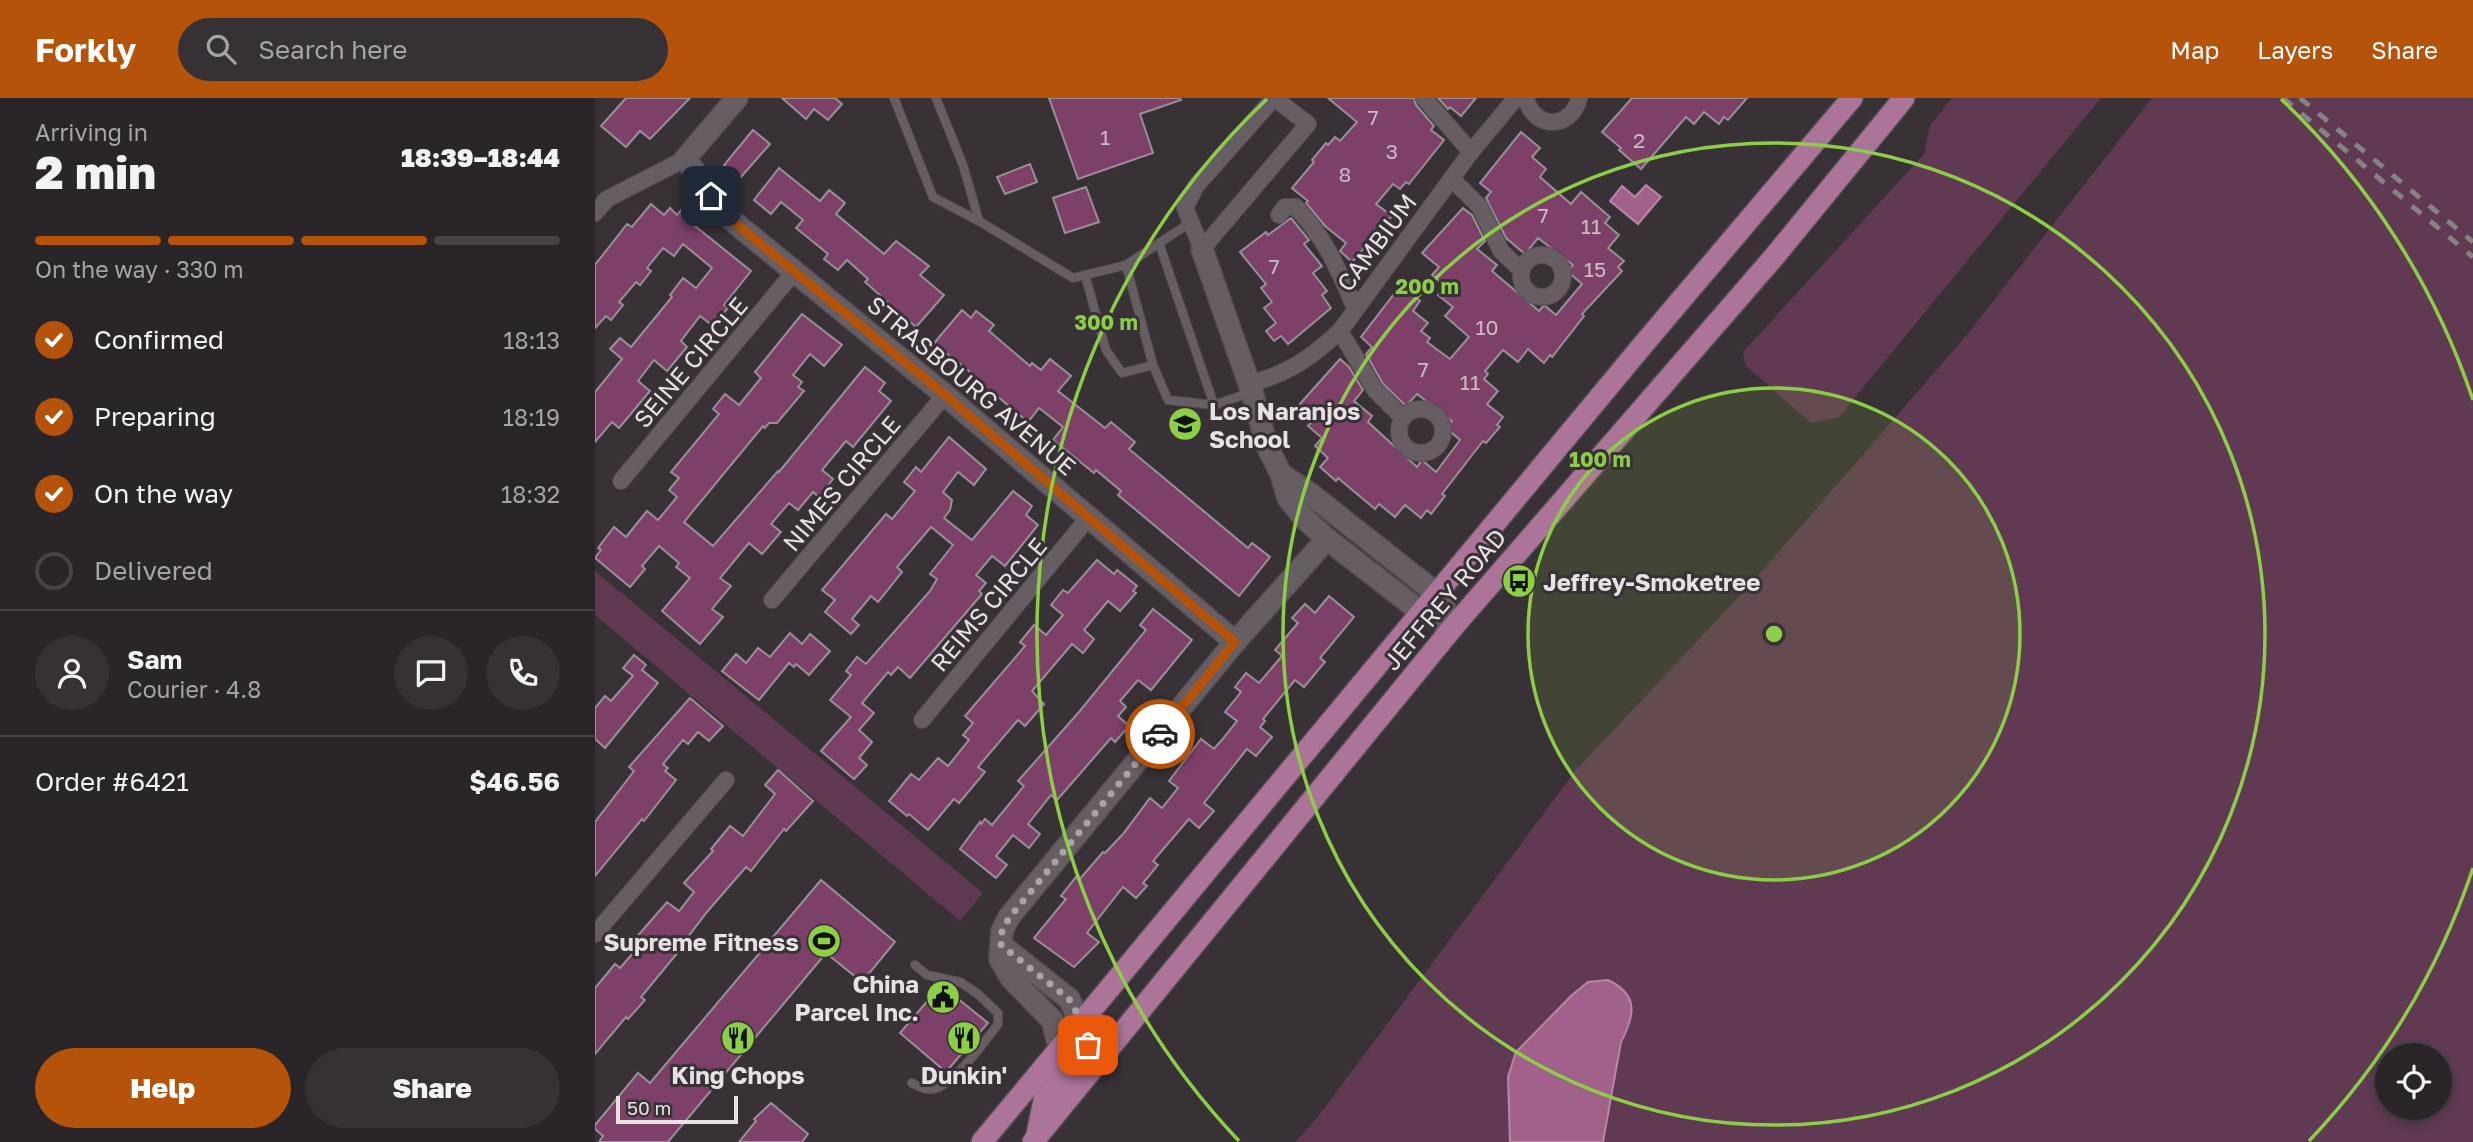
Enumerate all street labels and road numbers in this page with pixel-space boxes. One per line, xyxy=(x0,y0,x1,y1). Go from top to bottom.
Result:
street label: CAMBIUM xyxy=(1330,188,1422,296)
street label: STRASBOURG AVENUE xyxy=(862,289,1082,481)
street label: SEINE CIRCLE xyxy=(627,291,753,433)
street label: NIMES CIRCLE xyxy=(776,410,906,556)
street label: JEFFREY ROAD xyxy=(1376,522,1512,676)
street label: REIMS CIRCLE xyxy=(924,531,1052,677)

